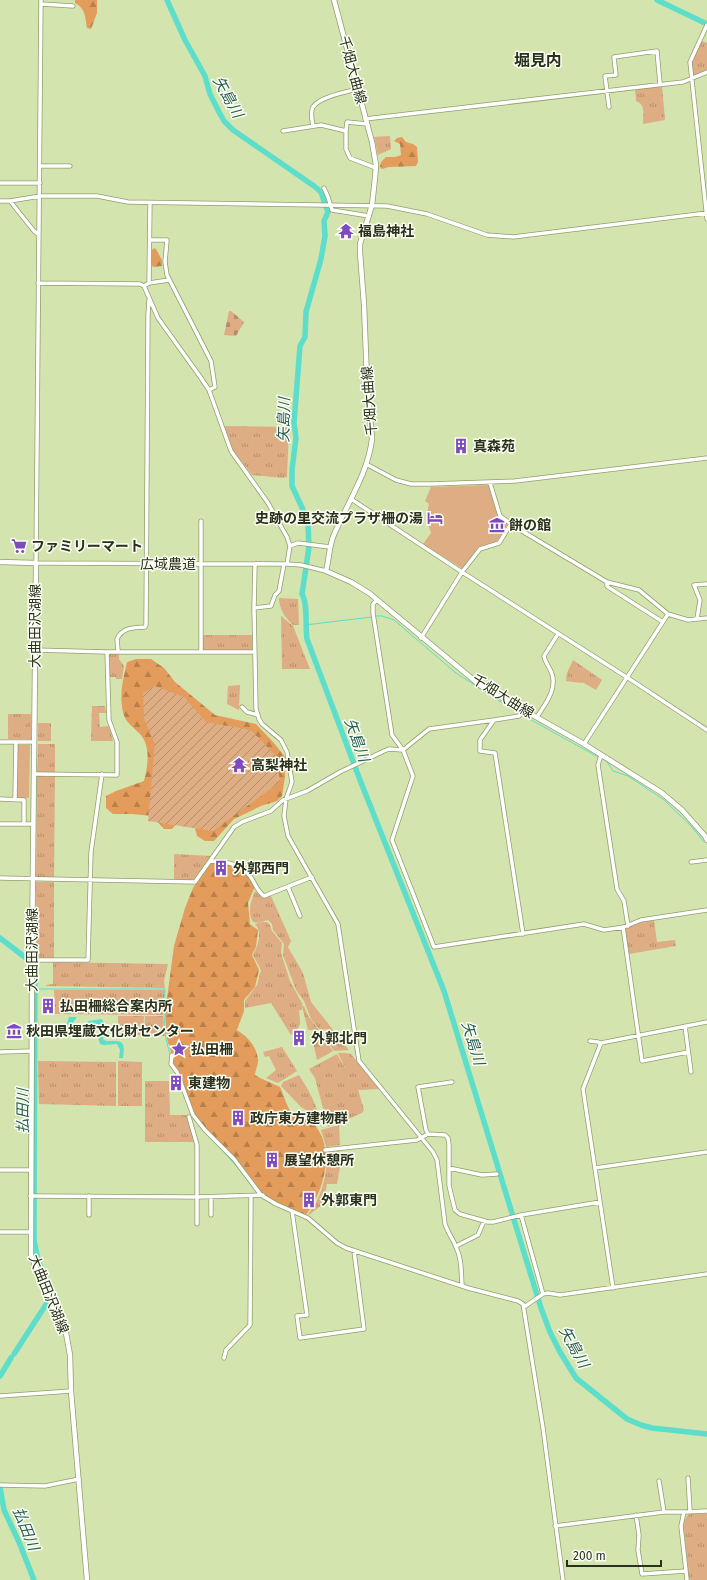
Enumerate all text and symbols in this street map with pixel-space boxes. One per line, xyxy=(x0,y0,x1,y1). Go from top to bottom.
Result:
street label: 千畑大曲線 xyxy=(335,34,370,106)
district label: 堀見内 xyxy=(514,51,562,70)
water label: 矢島川 xyxy=(209,73,248,123)
temple icon: 福島神社 xyxy=(337,222,355,240)
place label: 福島神社 xyxy=(358,223,414,240)
street label: 千畑大曲線 xyxy=(359,365,380,436)
water label: 矢島川 xyxy=(275,395,293,443)
building icon: 真森苑 xyxy=(452,437,470,455)
place label: 真森苑 xyxy=(473,438,515,455)
hotel icon: 史跡の里交流プラザ柵の湯 xyxy=(426,509,444,527)
place label: 史跡の里交流プラザ柵の湯 xyxy=(255,510,423,527)
museum icon: 餅の館 xyxy=(488,516,506,534)
place label: 餅の館 xyxy=(509,517,551,534)
supermarket icon: ファミリーマート xyxy=(10,537,28,555)
place label: ファミリーマート xyxy=(31,538,143,555)
street label: 広域農道 xyxy=(140,556,196,573)
street label: 大曲田沢湖線 xyxy=(27,584,44,668)
street label: 千畑大曲線 xyxy=(469,671,537,722)
water label: 矢島川 xyxy=(341,716,374,766)
temple icon: 高梨神社 xyxy=(230,756,248,774)
place label: 高梨神社 xyxy=(251,757,307,774)
building icon: 外郭西門 xyxy=(212,859,230,877)
place label: 外郭西門 xyxy=(233,860,289,877)
street label: 大曲田沢湖線 xyxy=(24,908,41,992)
building icon: 払田柵総合案内所 xyxy=(39,997,57,1015)
place label: 払田柵総合案内所 xyxy=(60,998,172,1015)
water label: 矢島川 xyxy=(458,1019,489,1069)
museum icon: 秋田県埋蔵文化財センター xyxy=(5,1022,23,1040)
place label: 秋田県埋蔵文化財センター xyxy=(26,1023,194,1040)
building icon: 外郭北門 xyxy=(290,1029,308,1047)
place label: 外郭北門 xyxy=(311,1030,367,1047)
place icon: 払田柵 xyxy=(170,1040,188,1058)
place label: 払田柵 xyxy=(191,1041,233,1058)
building icon: 東建物 xyxy=(167,1074,185,1092)
place label: 東建物 xyxy=(188,1075,230,1092)
water label: 払田川 xyxy=(14,1087,32,1134)
building icon: 政庁東方建物群 xyxy=(229,1109,247,1127)
place label: 政庁東方建物群 xyxy=(250,1110,348,1127)
building icon: 展望休憩所 xyxy=(263,1151,281,1169)
place label: 展望休憩所 xyxy=(284,1152,354,1169)
building icon: 外郭東門 xyxy=(300,1191,318,1209)
place label: 外郭東門 xyxy=(321,1192,377,1209)
street label: 大曲田沢湖線 xyxy=(25,1252,72,1336)
water label: 矢島川 xyxy=(555,1323,594,1373)
water label: 払田川 xyxy=(9,1505,44,1555)
scale bar xyxy=(567,1542,661,1568)
text: 200 m xyxy=(573,1549,606,1563)

